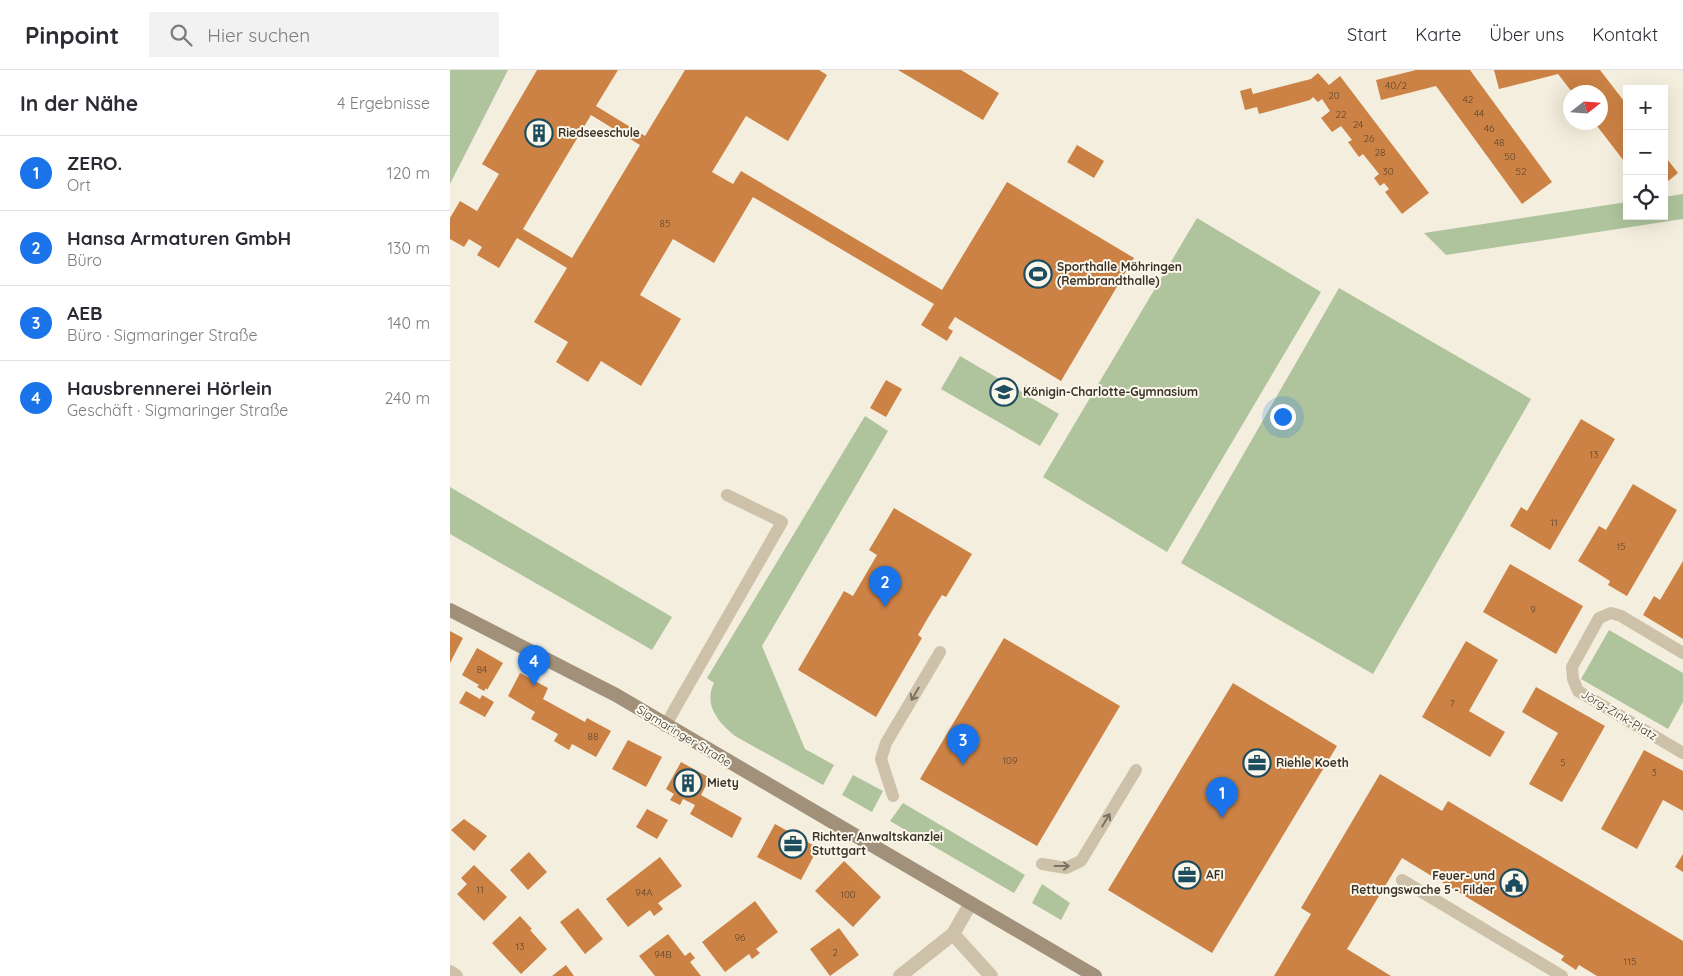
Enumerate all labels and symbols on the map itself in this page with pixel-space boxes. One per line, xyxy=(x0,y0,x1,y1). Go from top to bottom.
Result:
house number: 40/2 xyxy=(1385,79,1407,92)
north arrow xyxy=(1563,85,1608,130)
house number: 20 xyxy=(1328,89,1340,102)
house number: 42 xyxy=(1463,93,1474,106)
house number: 44 xyxy=(1474,107,1484,120)
house number: 22 xyxy=(1335,108,1347,121)
building icon: Riedseeschule xyxy=(524,118,554,148)
house number: 24 xyxy=(1353,118,1363,131)
house number: 46 xyxy=(1484,122,1495,135)
place label: Riedseeschule xyxy=(558,125,640,140)
house number: 26 xyxy=(1364,132,1375,145)
house number: 48 xyxy=(1494,136,1504,149)
house number: 28 xyxy=(1375,146,1385,159)
house number: 50 xyxy=(1504,150,1516,163)
house number: 30 xyxy=(1382,165,1394,178)
house number: 52 xyxy=(1516,165,1527,178)
house number: 85 xyxy=(660,217,670,230)
sports icon: Sporthalle Möhringen (Rembrandthalle) xyxy=(1023,259,1053,289)
place label: Sporthalle Möhringen (Rembrandthalle) xyxy=(1057,259,1182,288)
school or university icon: Königin-Charlotte-Gymnasium xyxy=(989,377,1019,407)
place label: Königin-Charlotte-Gymnasium xyxy=(1023,384,1198,399)
your location xyxy=(1270,404,1296,430)
house number: 13 xyxy=(1590,448,1598,461)
house number: 11 xyxy=(1550,516,1558,529)
house number: 15 xyxy=(1616,540,1626,553)
pin: 2 xyxy=(869,566,901,607)
house number: 9 xyxy=(1530,603,1536,616)
pin: 4 xyxy=(518,645,550,686)
house number: 84 xyxy=(477,663,487,676)
one-way arrow xyxy=(909,686,919,700)
street label: Jörg-Zink-Platz xyxy=(1579,686,1660,743)
house number: 7 xyxy=(1449,697,1455,710)
street label: Sigmaringer Straße xyxy=(634,701,734,770)
pin: 3 xyxy=(947,724,979,765)
house number: 88 xyxy=(588,730,598,743)
office icon: Riehle Koeth xyxy=(1242,748,1272,778)
house number: 109 xyxy=(1002,754,1018,767)
place label: Riehle Koeth xyxy=(1276,755,1349,770)
house number: 5 xyxy=(1560,756,1566,769)
house number: 3 xyxy=(1651,766,1657,779)
building icon: Miety xyxy=(673,768,703,798)
place label: Miety xyxy=(707,775,739,790)
pin: 1 xyxy=(1206,777,1238,818)
one-way arrow xyxy=(1102,813,1112,827)
office icon: Richter Anwaltskanzlei Stuttgart xyxy=(778,829,808,859)
place label: Richter Anwaltskanzlei Stuttgart xyxy=(812,829,943,858)
office icon: AFI xyxy=(1172,860,1202,890)
one-way arrow xyxy=(1053,861,1069,871)
place label: AFI xyxy=(1206,867,1224,882)
place label: Feuer- und Rettungswache 5 - Filder xyxy=(1351,868,1495,897)
public building icon: Feuer- und Rettungswache 5 - Filder xyxy=(1499,868,1529,898)
house number: 11 xyxy=(476,883,484,896)
house number: 94A xyxy=(635,886,653,899)
house number: 100 xyxy=(840,888,856,901)
house number: 96 xyxy=(735,931,746,944)
house number: 13 xyxy=(516,940,524,953)
house number: 2 xyxy=(832,946,838,959)
house number: 94B xyxy=(654,948,672,961)
house number: 115 xyxy=(1624,955,1636,968)

